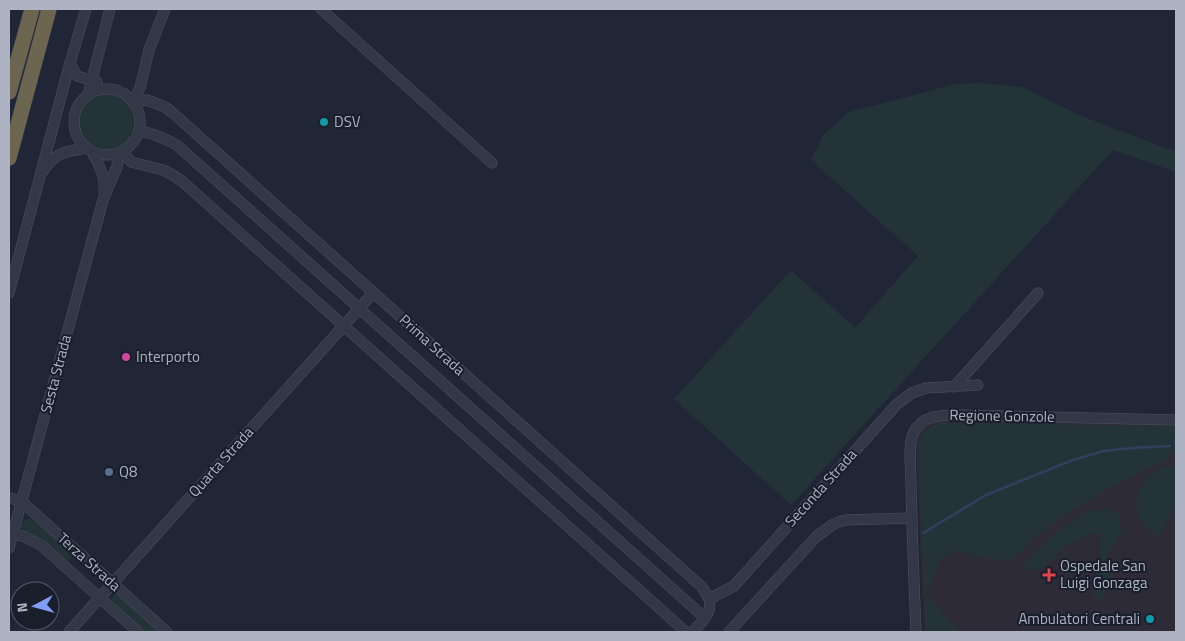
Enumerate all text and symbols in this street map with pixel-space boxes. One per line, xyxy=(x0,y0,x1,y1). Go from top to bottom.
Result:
place label: DSV xyxy=(334,110,361,133)
marker: DSV xyxy=(318,116,330,128)
street label: Prima Strada xyxy=(394,309,471,381)
street label: Sesta Strada xyxy=(34,332,77,416)
place label: Interporto xyxy=(136,345,200,368)
marker: Interporto xyxy=(120,351,132,363)
street label: Regione Gonzole xyxy=(949,403,1055,428)
street label: Quarta Strada xyxy=(183,421,259,502)
street label: Seconda Strada xyxy=(779,443,862,532)
place label: Q8 xyxy=(119,460,137,483)
marker: Q8 xyxy=(103,466,115,478)
street label: Terza Strada xyxy=(53,527,126,597)
place label: Ospedale San Luigi Gonzaga xyxy=(1060,554,1148,594)
marker: Ospedale San Luigi Gonzaga xyxy=(1042,568,1056,582)
north arrow xyxy=(10,581,60,631)
text: N xyxy=(11,601,33,613)
place label: Ambulatori Centrali xyxy=(1018,607,1140,630)
marker: Ambulatori Centrali xyxy=(1144,613,1156,625)

